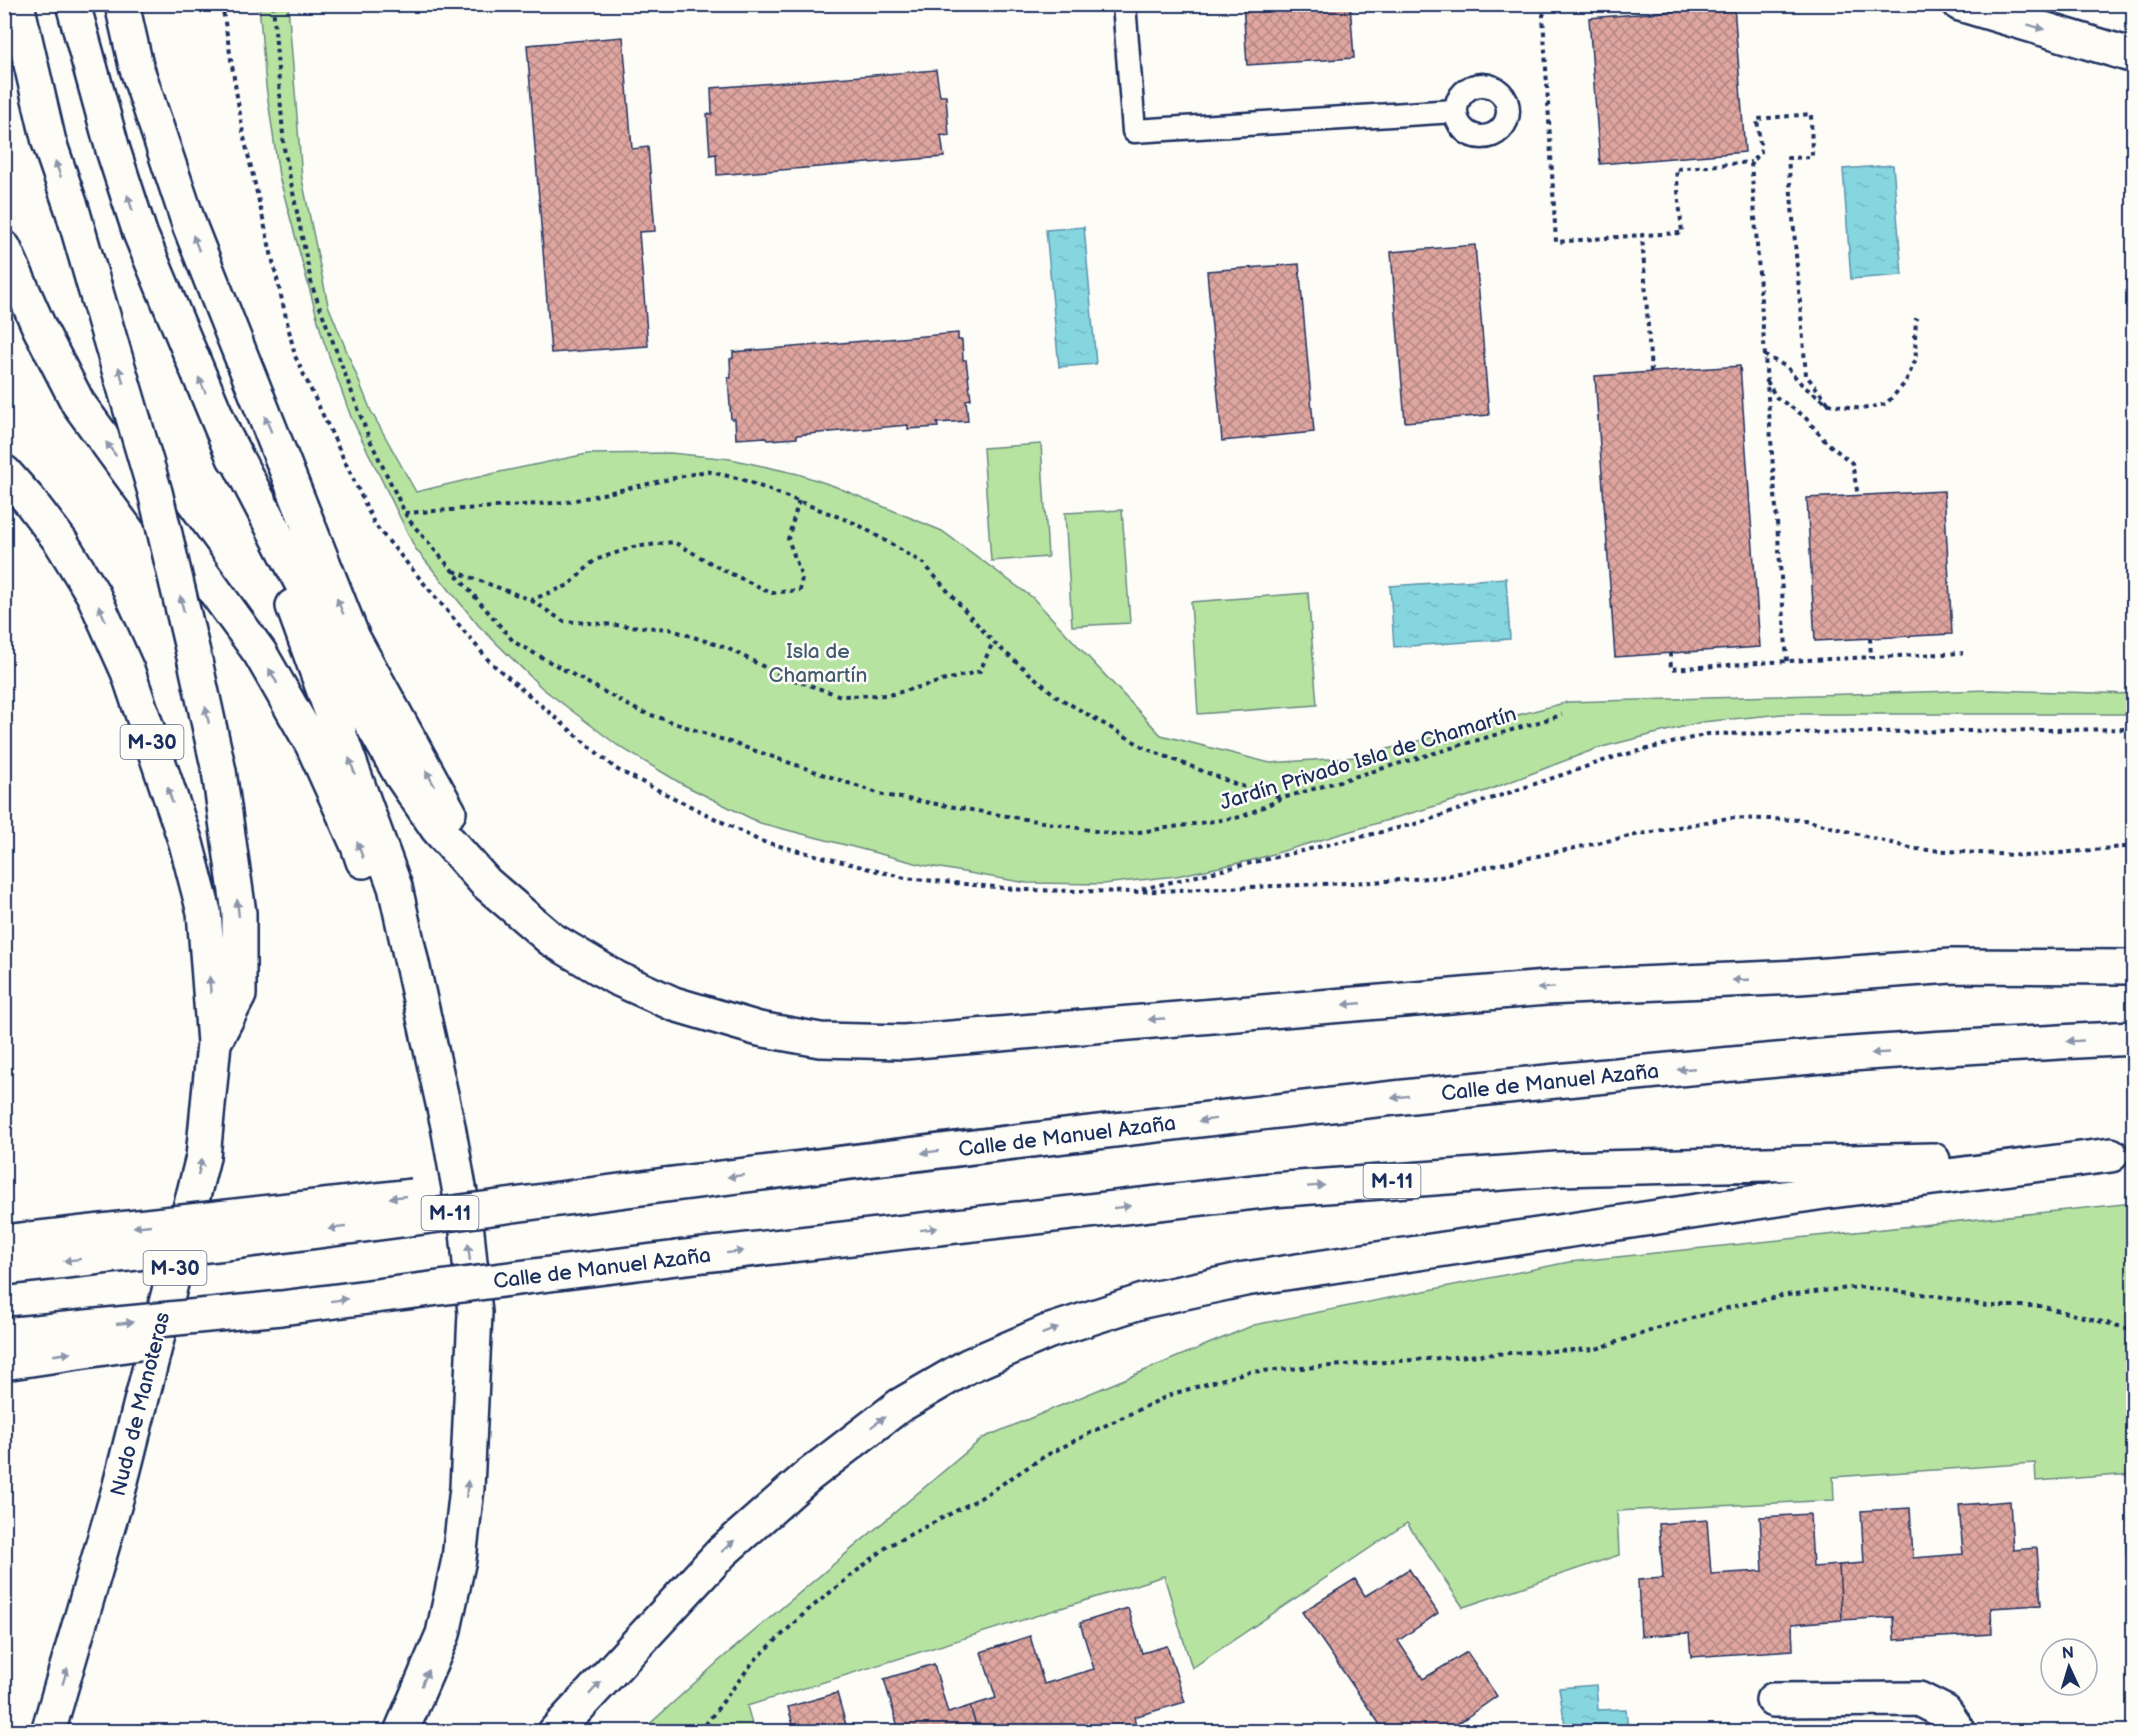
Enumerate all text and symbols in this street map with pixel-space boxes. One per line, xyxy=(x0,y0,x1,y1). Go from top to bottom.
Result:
one-way arrow xyxy=(2027,23,2045,32)
one-way arrow xyxy=(53,160,62,178)
one-way arrow xyxy=(125,194,135,212)
one-way arrow xyxy=(191,234,200,252)
one-way arrow xyxy=(116,366,125,384)
one-way arrow xyxy=(198,376,207,393)
one-way arrow xyxy=(262,415,272,433)
one-way arrow xyxy=(105,441,117,457)
one-way arrow xyxy=(176,595,186,614)
one-way arrow xyxy=(334,596,344,614)
one-way arrow xyxy=(97,604,106,621)
park label: Isla de Chamartín xyxy=(769,639,867,688)
one-way arrow xyxy=(268,667,278,684)
street label: Jardín Privado Isla de Chamartín xyxy=(1217,701,1519,816)
one-way arrow xyxy=(202,705,211,724)
road number: M-30 xyxy=(120,725,184,759)
one-way arrow xyxy=(346,757,356,775)
one-way arrow xyxy=(425,769,435,786)
one-way arrow xyxy=(165,786,175,804)
one-way arrow xyxy=(354,841,364,859)
one-way arrow xyxy=(233,898,243,917)
one-way arrow xyxy=(1731,975,1750,984)
one-way arrow xyxy=(205,976,214,995)
one-way arrow xyxy=(1537,983,1556,993)
one-way arrow xyxy=(1342,999,1361,1008)
one-way arrow xyxy=(1148,1015,1167,1024)
one-way arrow xyxy=(2066,1037,2085,1046)
one-way arrow xyxy=(1871,1048,1890,1057)
street label: Calle de Manuel Azaña xyxy=(1440,1059,1660,1106)
one-way arrow xyxy=(1677,1064,1696,1073)
one-way arrow xyxy=(1391,1092,1410,1102)
street label: Calle de Manuel Azaña xyxy=(957,1111,1177,1162)
one-way arrow xyxy=(1197,1115,1216,1124)
one-way arrow xyxy=(920,1148,939,1157)
one-way arrow xyxy=(196,1158,206,1177)
road number: M-11 xyxy=(1364,1164,1420,1198)
one-way arrow xyxy=(727,1172,746,1181)
one-way arrow xyxy=(1307,1182,1326,1191)
one-way arrow xyxy=(389,1193,408,1202)
road number: M-11 xyxy=(422,1196,478,1230)
one-way arrow xyxy=(1113,1202,1132,1212)
one-way arrow xyxy=(132,1221,151,1231)
one-way arrow xyxy=(327,1224,346,1233)
one-way arrow xyxy=(919,1224,938,1234)
one-way arrow xyxy=(464,1243,474,1262)
street label: Calle de Manuel Azaña xyxy=(492,1243,712,1294)
one-way arrow xyxy=(725,1247,744,1256)
road number: M-30 xyxy=(144,1251,207,1285)
one-way arrow xyxy=(62,1256,81,1265)
one-way arrow xyxy=(330,1296,349,1305)
street label: Nudo de Manoteras xyxy=(106,1310,175,1499)
one-way arrow xyxy=(116,1318,135,1328)
one-way arrow xyxy=(1041,1326,1059,1336)
one-way arrow xyxy=(53,1350,72,1359)
one-way arrow xyxy=(870,1416,886,1428)
one-way arrow xyxy=(462,1479,472,1498)
one-way arrow xyxy=(720,1540,735,1553)
north arrow xyxy=(2039,1637,2099,1697)
text: N xyxy=(2061,1644,2075,1663)
one-way arrow xyxy=(60,1666,70,1684)
one-way arrow xyxy=(421,1669,430,1687)
one-way arrow xyxy=(587,1682,601,1696)

